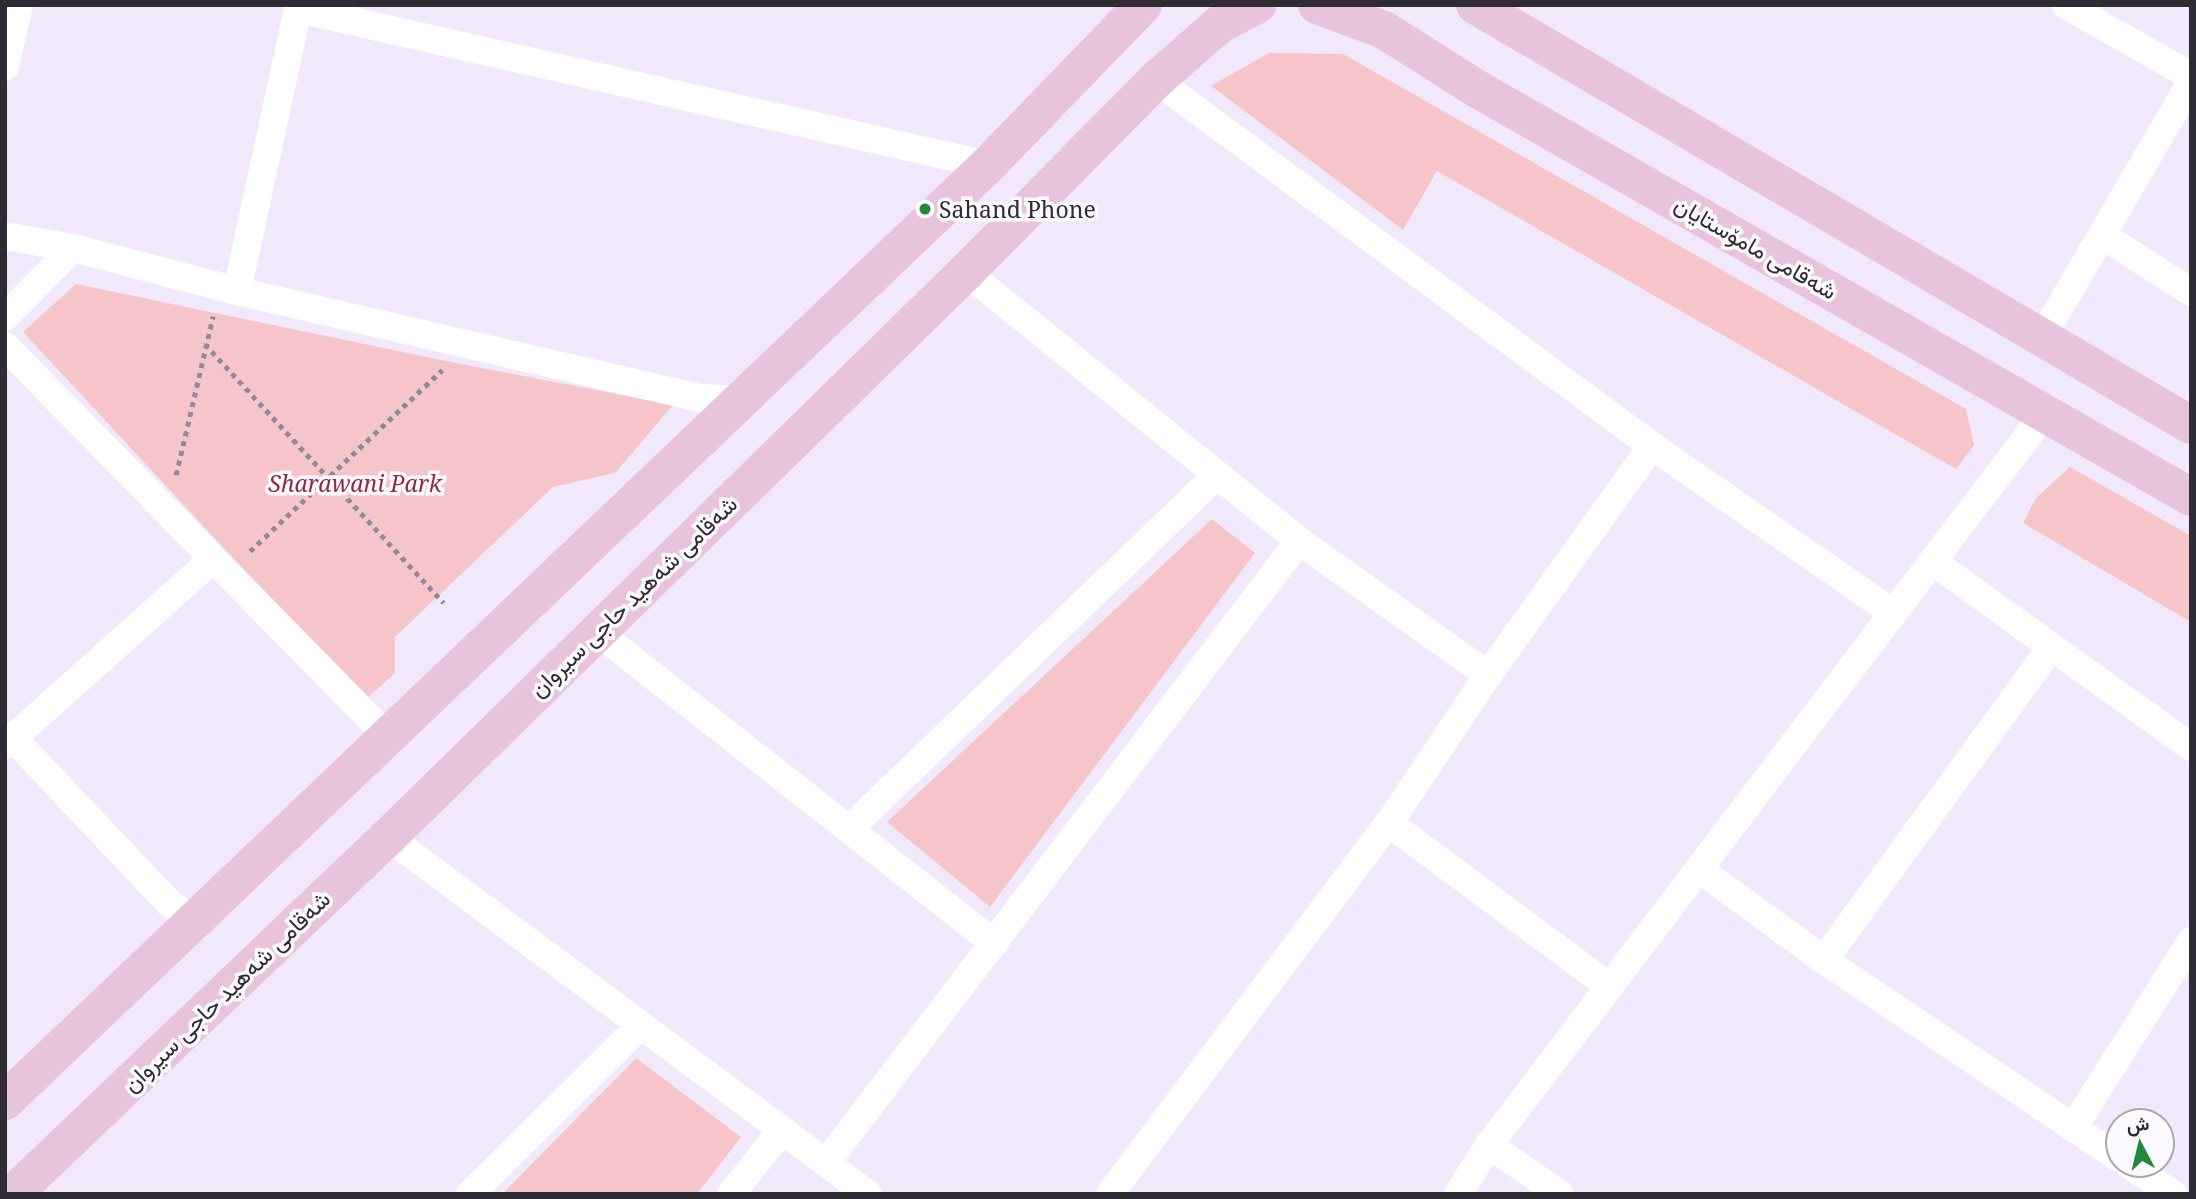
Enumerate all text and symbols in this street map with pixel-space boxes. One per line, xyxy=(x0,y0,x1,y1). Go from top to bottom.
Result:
street label: شەقامی مامۆستایان xyxy=(1670,189,1842,305)
place label: Sahand Phone xyxy=(939,195,1096,223)
marker: Sahand Phone xyxy=(917,201,933,217)
park label: Sharawani Park xyxy=(268,469,442,497)
street label: شەقامی شەهید حاجی سیروان xyxy=(524,490,742,702)
street label: شەقامی شەهید حاجی سیروان xyxy=(117,885,335,1097)
north arrow xyxy=(2105,1108,2175,1178)
text: ش xyxy=(2125,1110,2151,1138)

